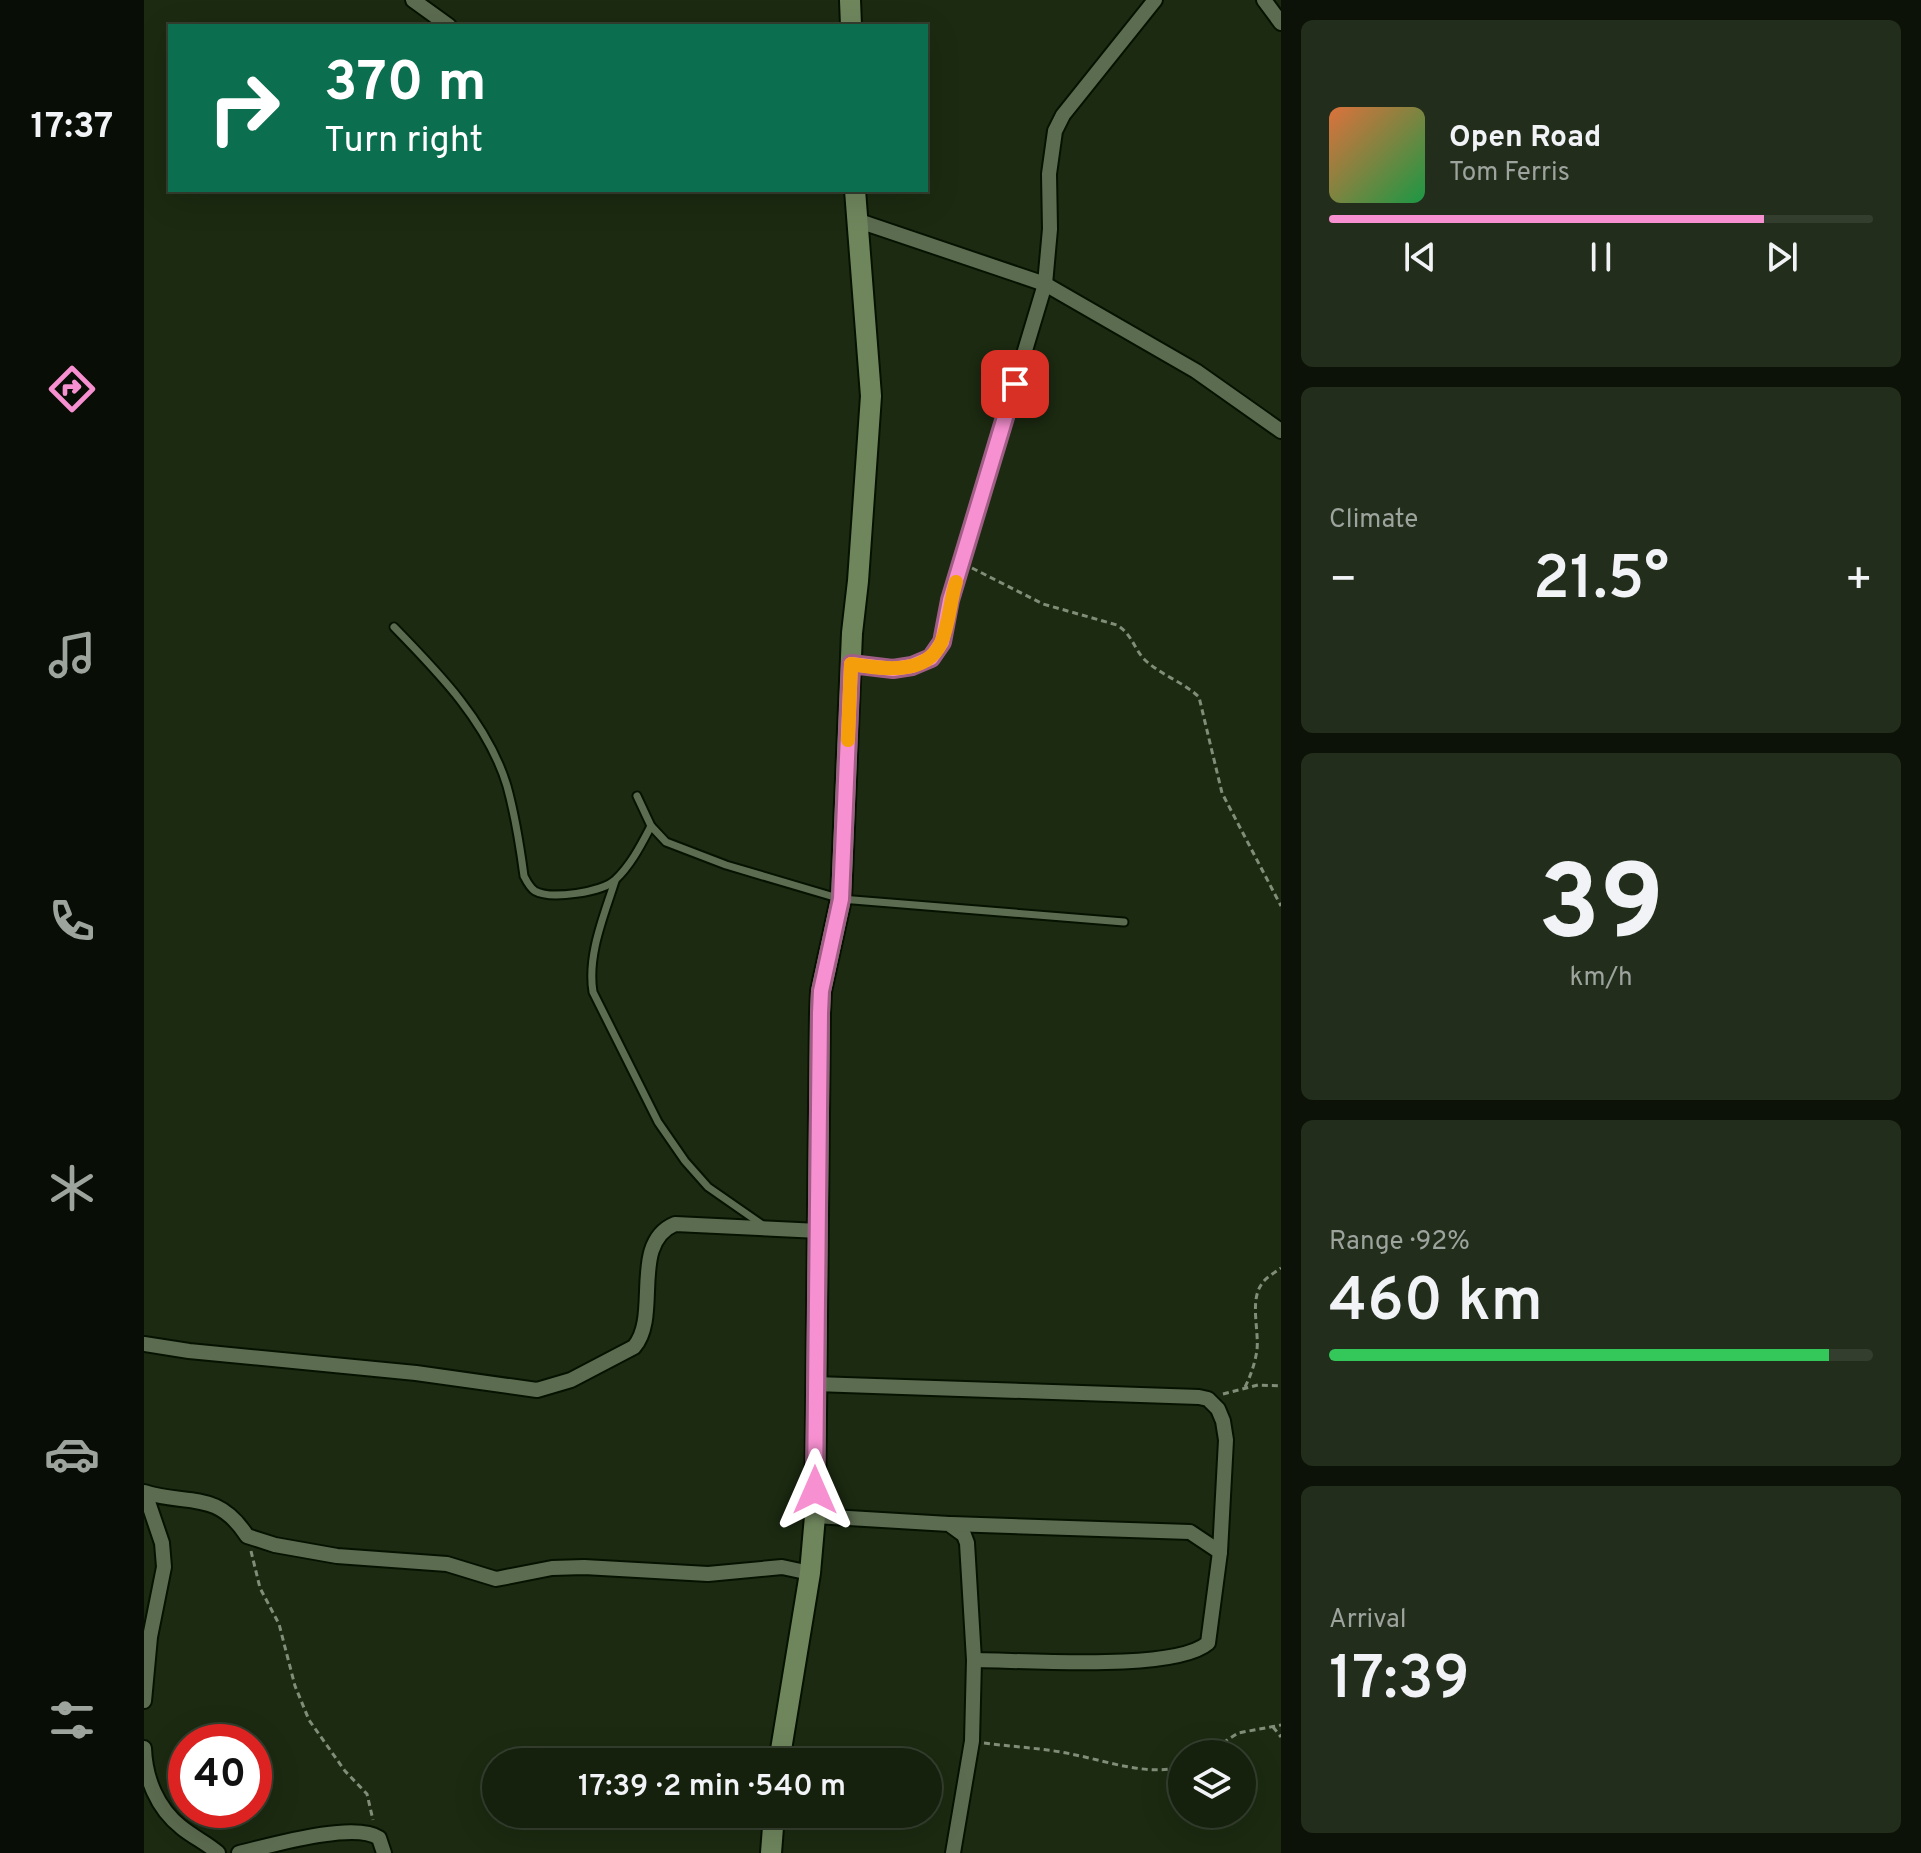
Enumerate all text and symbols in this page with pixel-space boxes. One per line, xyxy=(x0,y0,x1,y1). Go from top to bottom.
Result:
text: 370 m xyxy=(324,50,487,120)
icon: right xyxy=(192,56,296,160)
text: 17:37 xyxy=(31,105,113,151)
text: Turn right xyxy=(324,119,483,165)
text: Open Road xyxy=(1449,120,1601,157)
text: Tom Ferris xyxy=(1449,157,1570,190)
icon: previous xyxy=(1398,235,1442,279)
icon: pause xyxy=(1579,235,1623,279)
icon: next xyxy=(1760,235,1804,279)
pin xyxy=(981,350,1049,418)
icon: directions xyxy=(44,361,100,417)
icon: arrive xyxy=(993,362,1037,406)
text: Climate xyxy=(1329,504,1418,537)
text: 21.5° xyxy=(1533,544,1669,620)
text: − xyxy=(1329,554,1357,610)
text: + xyxy=(1845,554,1873,610)
icon: music xyxy=(44,627,100,683)
text: 39 xyxy=(1538,844,1664,976)
icon: phone xyxy=(44,893,100,949)
text: km/h xyxy=(1569,962,1633,995)
icon: climate xyxy=(44,1160,100,1216)
text: Range · 92% xyxy=(1329,1226,1470,1259)
text: 460 km xyxy=(1329,1266,1543,1342)
icon: car xyxy=(44,1426,100,1482)
position arrow xyxy=(773,1448,857,1532)
text: Arrival xyxy=(1329,1604,1407,1637)
text: 17:39 xyxy=(1329,1644,1470,1720)
icon: filters xyxy=(44,1692,100,1748)
speed limit sign: 40 xyxy=(168,1724,272,1828)
map controls xyxy=(1168,1740,1256,1828)
button: layers xyxy=(1168,1740,1256,1828)
text: 17:39 · 2 min · 540 m xyxy=(578,1769,846,1806)

